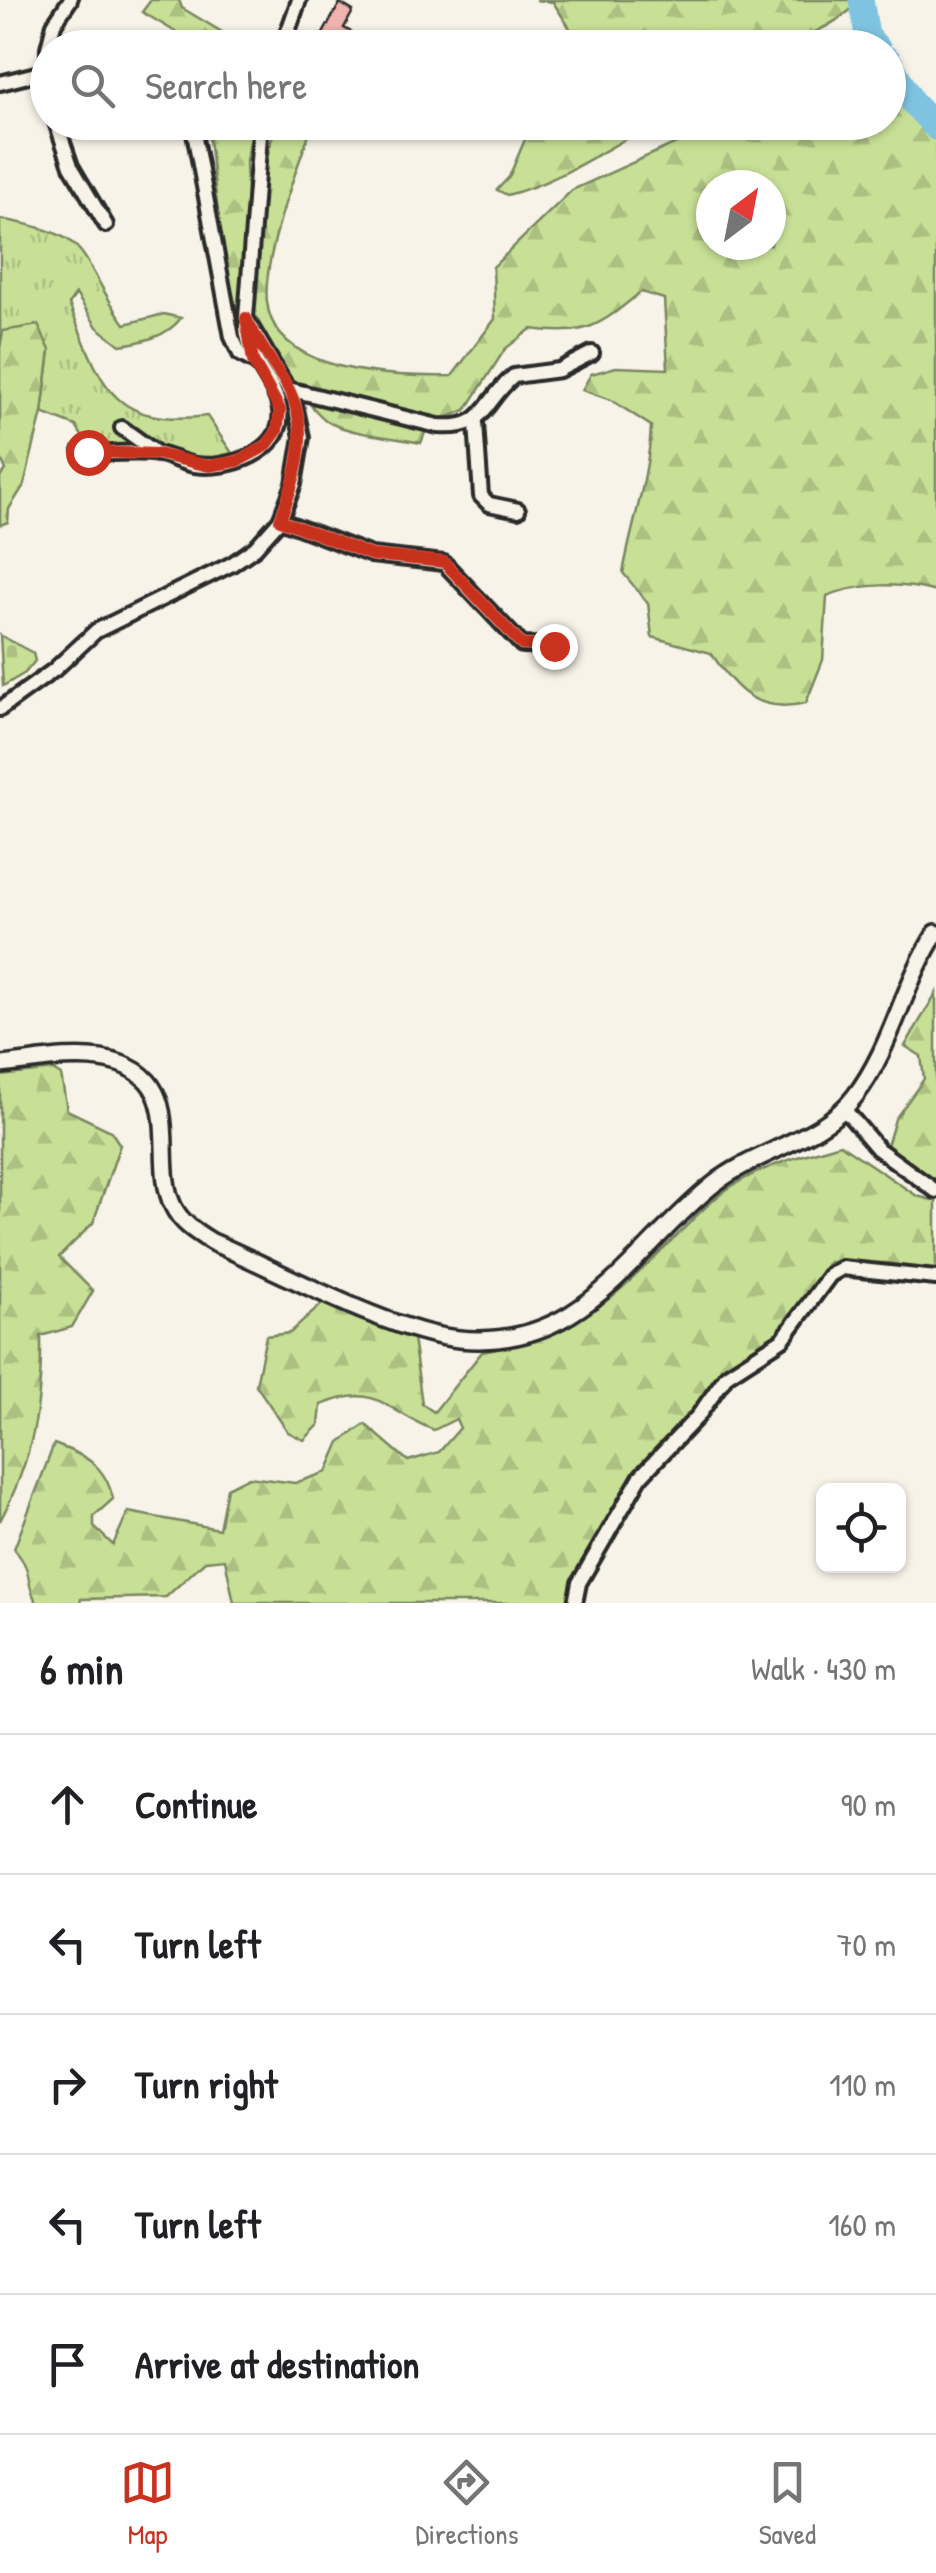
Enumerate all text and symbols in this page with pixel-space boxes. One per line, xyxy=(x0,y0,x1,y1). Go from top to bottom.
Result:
search box xyxy=(30,30,906,140)
icon: search xyxy=(65,58,120,113)
text: Search here xyxy=(145,59,307,111)
north arrow xyxy=(696,170,786,260)
route start xyxy=(66,430,112,476)
route end xyxy=(532,624,578,670)
map controls xyxy=(816,1483,906,1573)
button: locate xyxy=(816,1483,906,1573)
text: 6 min xyxy=(40,1640,123,1697)
text: Walk · 430 m xyxy=(751,1647,896,1690)
icon: ahead xyxy=(40,1777,95,1832)
text: Continue xyxy=(135,1778,257,1830)
text: 90 m xyxy=(841,1783,896,1826)
icon: left xyxy=(40,1917,95,1972)
text: Turn left xyxy=(135,1918,260,1970)
text: 70 m xyxy=(837,1923,896,1966)
icon: right xyxy=(40,2057,95,2112)
text: Turn right xyxy=(135,2058,278,2110)
text: 110 m xyxy=(829,2063,896,2106)
icon: left xyxy=(40,2197,95,2252)
text: Turn left xyxy=(135,2198,260,2250)
text: 160 m xyxy=(828,2203,896,2246)
icon: arrive xyxy=(40,2337,95,2392)
text: Arrive at destination xyxy=(135,2338,419,2390)
tab: Map xyxy=(120,2455,175,2553)
tab: Directions xyxy=(415,2455,518,2553)
tab: Saved xyxy=(759,2455,816,2553)

